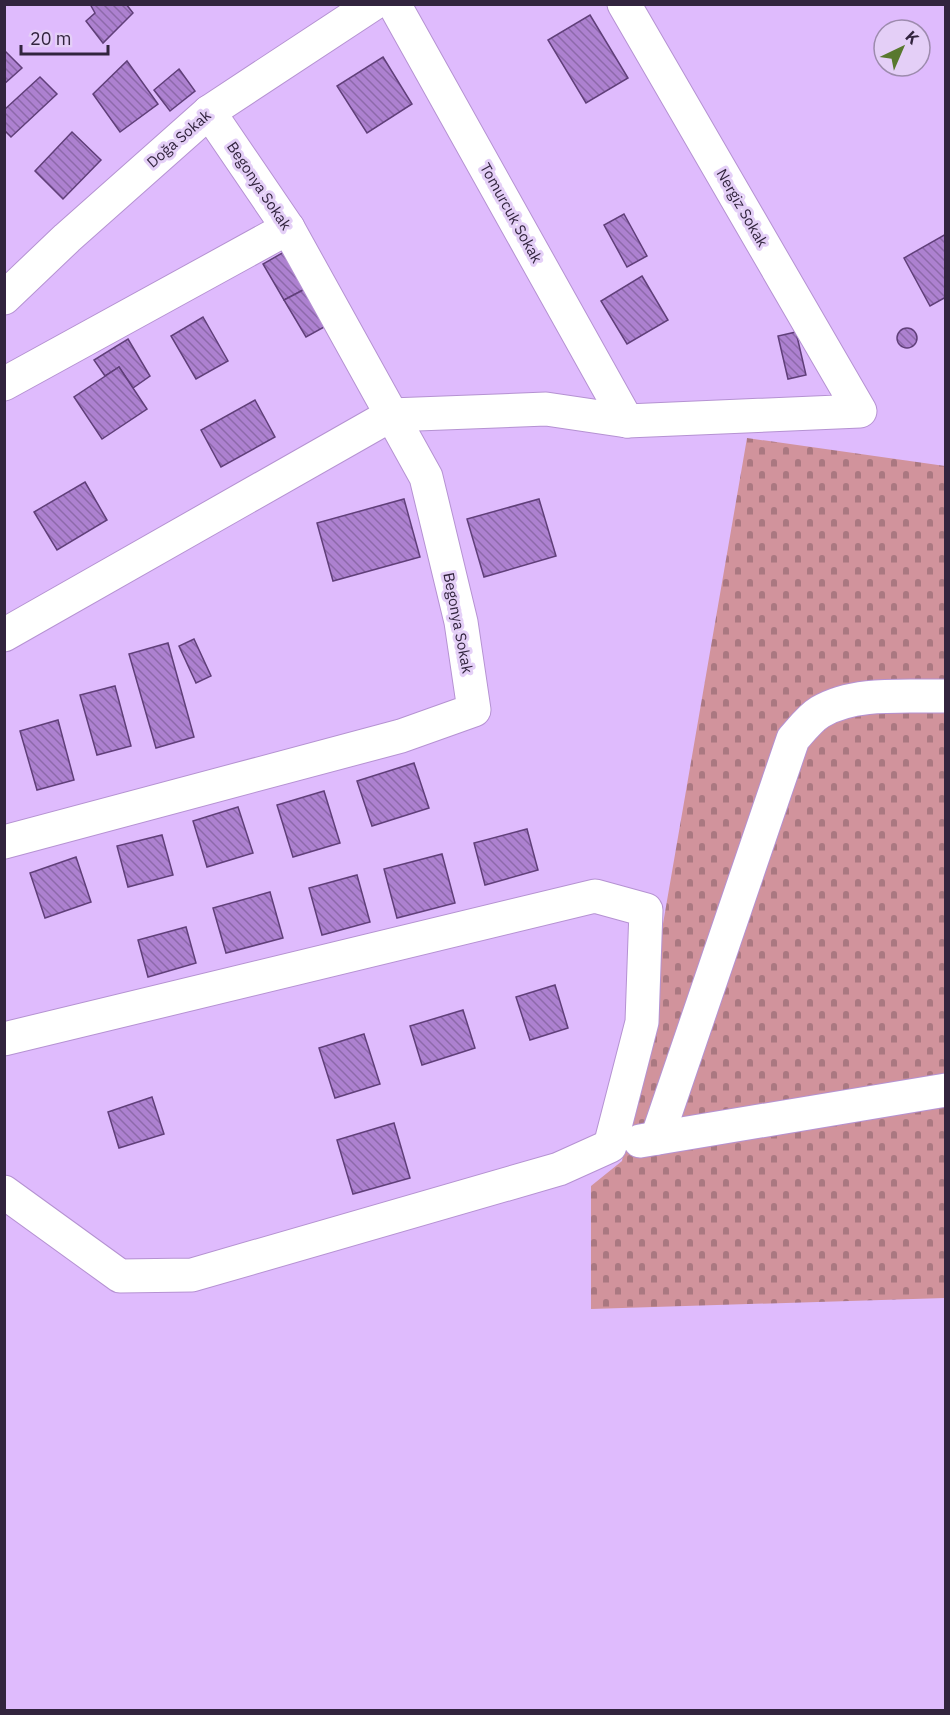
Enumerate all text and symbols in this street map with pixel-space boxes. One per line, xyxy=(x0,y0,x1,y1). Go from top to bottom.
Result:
scale bar xyxy=(21,18,108,56)
north arrow xyxy=(872,18,932,78)
text: K xyxy=(901,26,923,48)
text: 20 m xyxy=(30,27,72,50)
street label: Doğa Sokak xyxy=(143,106,215,172)
street label: Begonya Sokak xyxy=(223,138,296,234)
street label: Tomurcuk Sokak xyxy=(476,159,547,266)
street label: Nergiz Sokak xyxy=(712,165,772,250)
street label: Begonya Sokak xyxy=(439,571,478,675)

